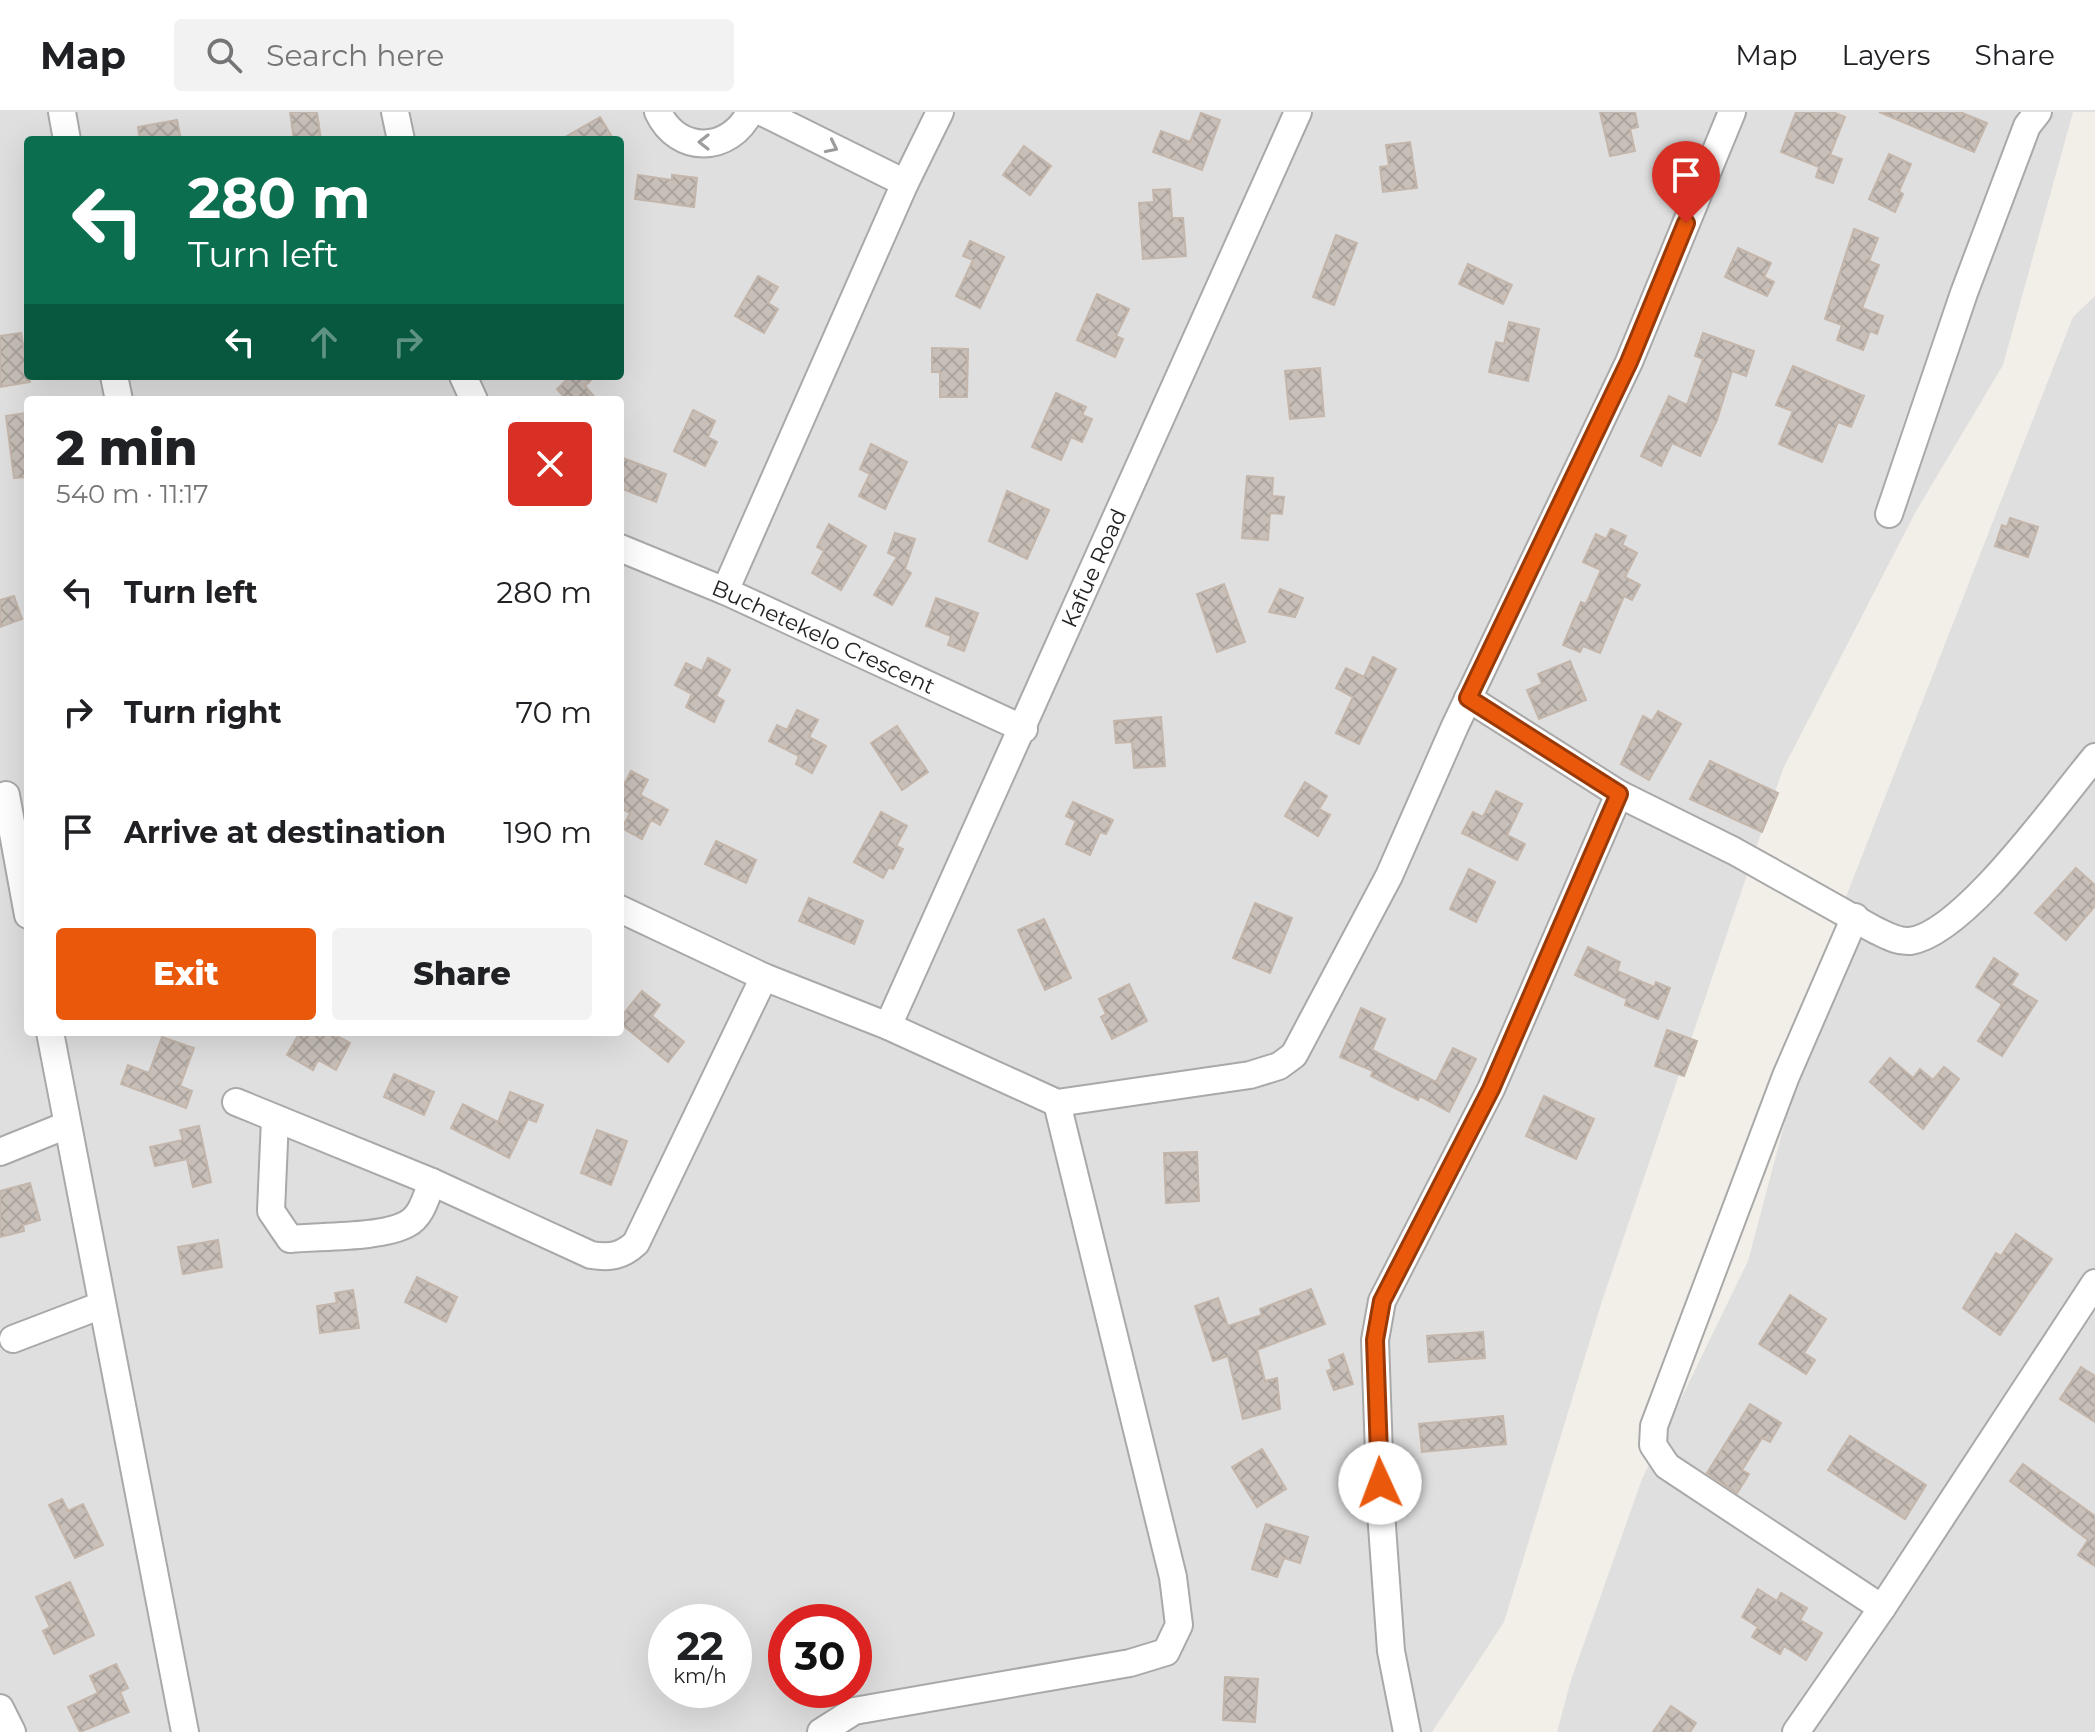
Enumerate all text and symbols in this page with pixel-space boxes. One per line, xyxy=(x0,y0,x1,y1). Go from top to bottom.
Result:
search box xyxy=(174,19,734,91)
text: Map xyxy=(40,32,126,79)
icon: search xyxy=(202,33,246,77)
text: Search here xyxy=(266,37,444,74)
text: Map xyxy=(1735,38,1798,72)
text: Layers xyxy=(1842,38,1931,72)
text: Share xyxy=(1975,38,2055,72)
one-way arrow xyxy=(698,134,710,151)
one-way arrow xyxy=(823,137,838,152)
pin xyxy=(1652,141,1720,223)
icon: arrive xyxy=(1664,153,1708,197)
text: 280 m xyxy=(188,164,371,232)
icon: left xyxy=(56,168,160,272)
text: Turn left xyxy=(188,232,339,276)
icon: left xyxy=(218,320,262,364)
icon: ahead xyxy=(302,320,346,364)
icon: right xyxy=(386,320,430,364)
text: 2 min xyxy=(56,419,197,477)
button: close xyxy=(508,422,592,506)
text: 540 m · 11:17 xyxy=(56,478,209,510)
street label: Kafue Road xyxy=(1056,505,1132,632)
icon: left xyxy=(56,570,100,614)
text: Turn left xyxy=(124,574,257,611)
text: 280 m xyxy=(496,574,592,611)
street label: Buchetekelo Crescent xyxy=(708,574,939,700)
icon: right xyxy=(56,690,100,734)
text: Turn right xyxy=(124,694,281,731)
text: 70 m xyxy=(515,694,592,731)
icon: arrive xyxy=(56,810,100,854)
text: Arrive at destination xyxy=(124,814,446,851)
text: 190 m xyxy=(503,814,592,851)
button: Exit xyxy=(56,928,316,1020)
button: Share xyxy=(332,928,592,1020)
position arrow xyxy=(1338,1441,1422,1525)
speed limit sign: 30 xyxy=(768,1604,872,1708)
text: 22 xyxy=(676,1621,724,1670)
text: km/h xyxy=(673,1664,727,1688)

